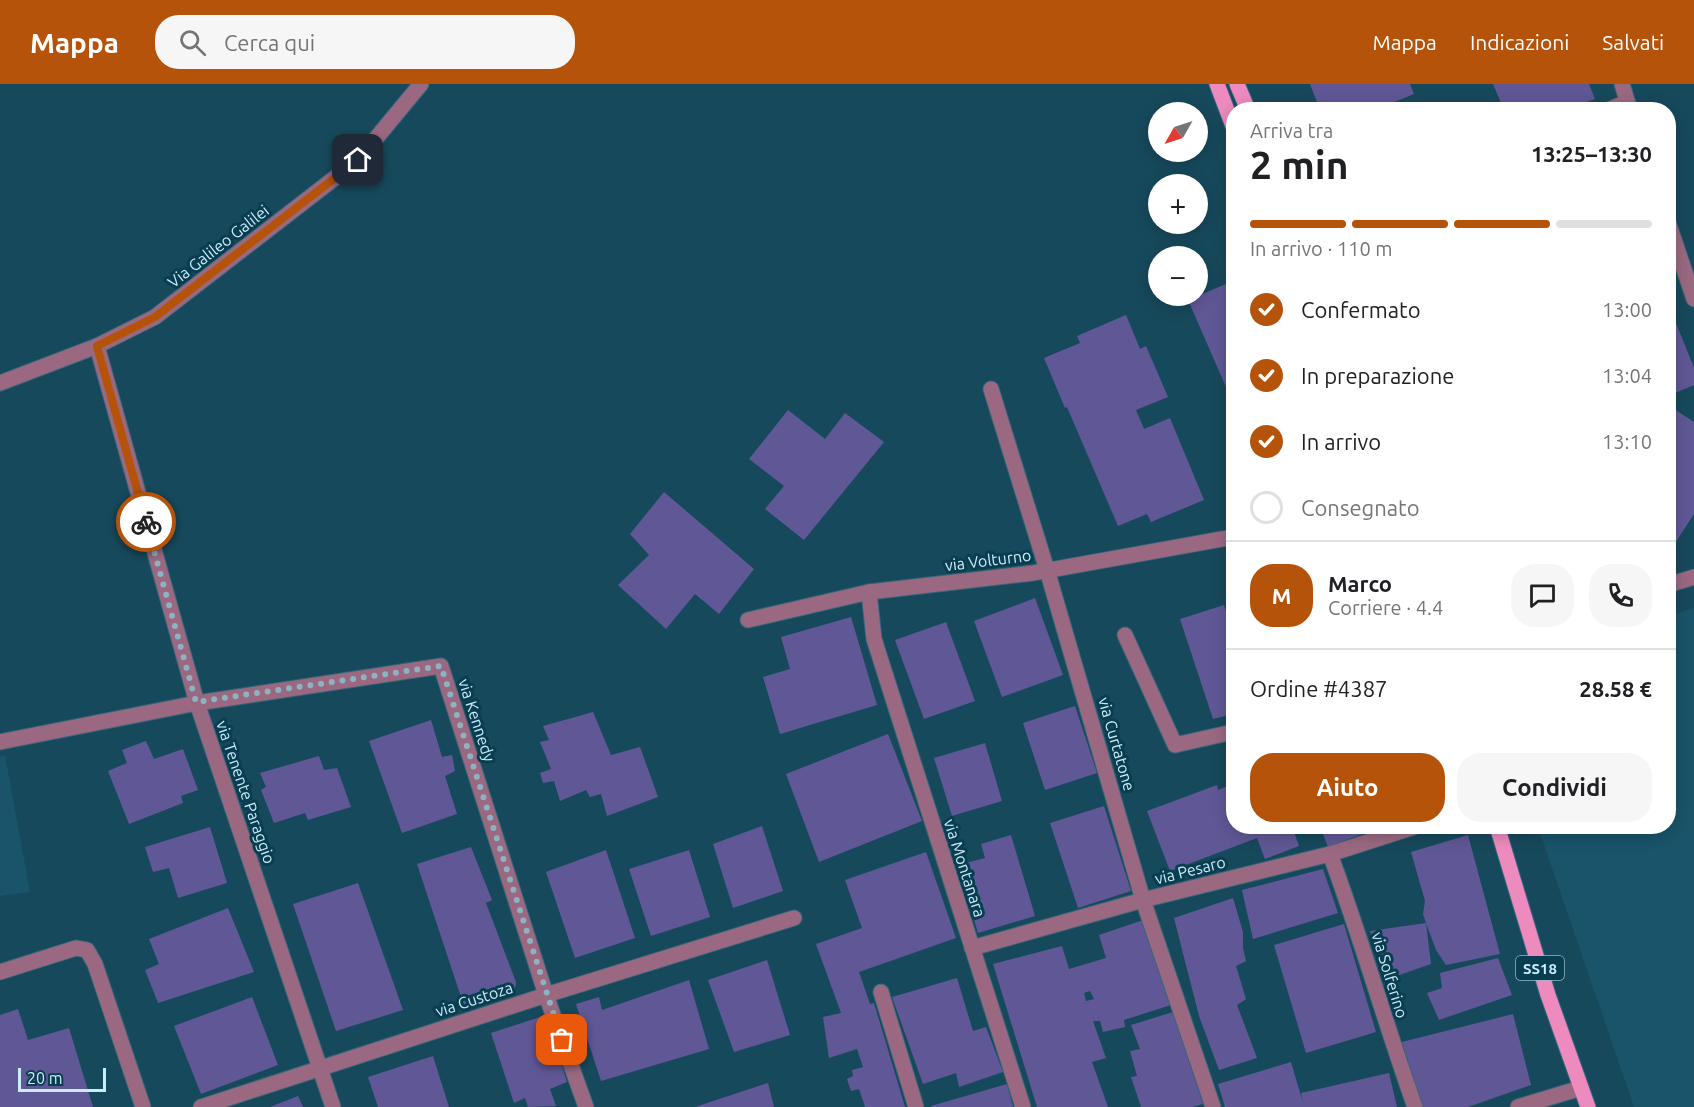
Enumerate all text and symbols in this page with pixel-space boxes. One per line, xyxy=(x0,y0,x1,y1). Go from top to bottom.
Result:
search box xyxy=(155,15,575,69)
icon: search xyxy=(176,26,209,59)
text: Mappa xyxy=(30,27,119,58)
text: Cerca qui xyxy=(224,30,315,55)
text: Mappa xyxy=(1372,30,1437,54)
text: Indicazioni xyxy=(1470,30,1569,54)
text: Salvati xyxy=(1602,30,1664,54)
north arrow xyxy=(1148,102,1208,162)
map controls xyxy=(1148,102,1208,306)
text: Arriva tra xyxy=(1250,119,1333,142)
pin xyxy=(332,134,383,185)
text: 13:25–13:30 xyxy=(1531,141,1652,166)
icon: home xyxy=(341,143,374,176)
text: 2 min xyxy=(1250,143,1349,186)
button: + xyxy=(1148,174,1208,234)
street label: Via Galileo Galilei xyxy=(164,201,272,291)
text: In arrivo · 110 m xyxy=(1250,237,1393,260)
button: − xyxy=(1148,246,1208,306)
icon: check xyxy=(1250,293,1283,326)
text: Confermato xyxy=(1301,297,1421,322)
text: 13:00 xyxy=(1602,298,1652,321)
icon: check xyxy=(1250,359,1283,392)
text: In preparazione xyxy=(1301,363,1454,388)
text: 13:04 xyxy=(1602,364,1652,387)
icon: check xyxy=(1250,425,1283,458)
text: In arrivo xyxy=(1301,429,1381,454)
text: 13:10 xyxy=(1602,430,1652,453)
courier xyxy=(116,492,176,552)
text: Consegnato xyxy=(1301,495,1420,520)
icon: bike xyxy=(130,506,163,539)
street label: via Volturno xyxy=(944,546,1032,574)
button: chat xyxy=(1511,564,1574,627)
button: phone xyxy=(1589,564,1652,627)
text: Marco xyxy=(1328,571,1392,596)
text: M xyxy=(1272,583,1291,608)
text: Corriere · 4.4 xyxy=(1328,596,1443,619)
street label: via Kennedy xyxy=(455,676,499,764)
text: Ordine #4387 xyxy=(1250,676,1387,701)
text: 28.58 € xyxy=(1579,676,1652,701)
street label: via Curtatone xyxy=(1095,695,1139,793)
street label: via Tenente Paraggio xyxy=(213,718,279,866)
button: Aiuto xyxy=(1250,753,1445,822)
button: Condividi xyxy=(1457,753,1652,822)
street label: via Montanara xyxy=(941,817,989,919)
street label: via Pesaro xyxy=(1153,853,1227,887)
street label: via Solferino xyxy=(1368,930,1412,1020)
road number: SS18 xyxy=(1516,956,1564,980)
street label: via Custoza xyxy=(433,978,515,1020)
pin xyxy=(536,1014,587,1065)
icon: bag xyxy=(545,1023,578,1056)
scale bar xyxy=(18,1065,106,1092)
text: 20 m xyxy=(27,1069,63,1087)

